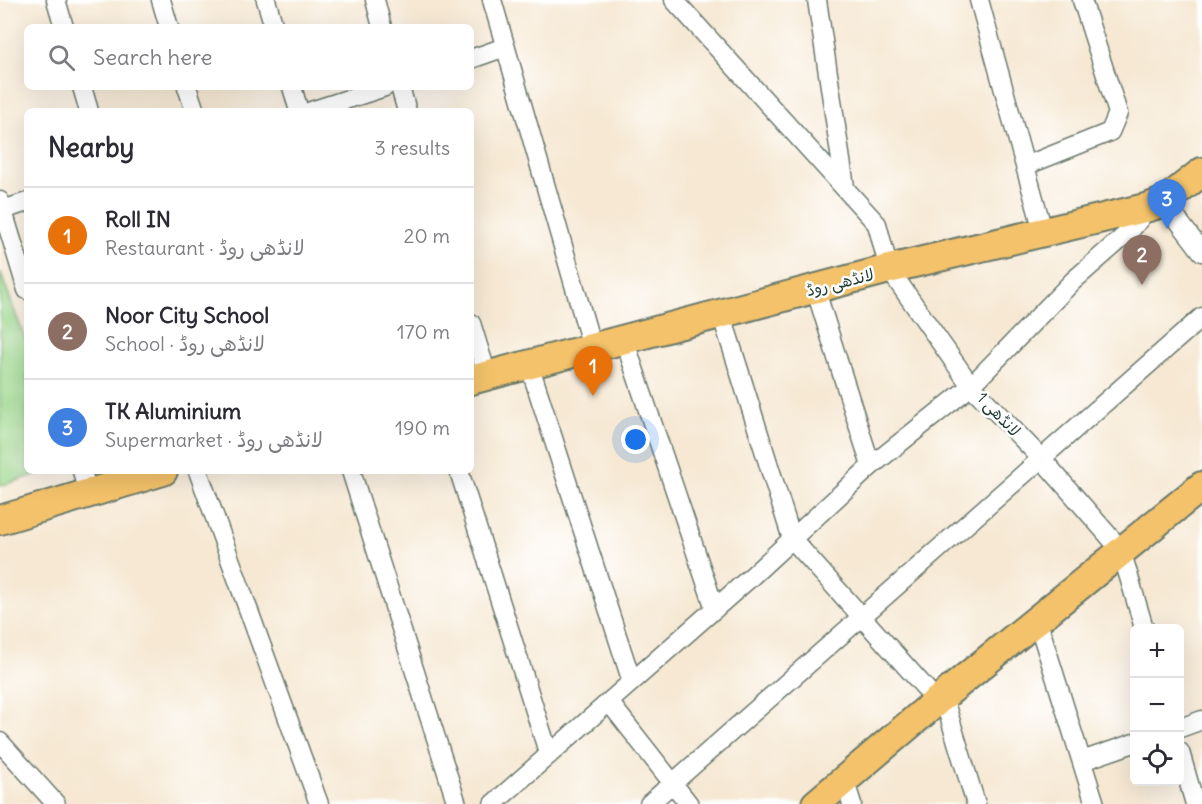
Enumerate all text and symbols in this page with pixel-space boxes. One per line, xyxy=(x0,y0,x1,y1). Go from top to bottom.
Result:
search box xyxy=(24,24,474,90)
icon: search xyxy=(45,41,78,74)
text: Search here xyxy=(93,43,212,71)
text: Nearby xyxy=(48,131,134,164)
text: 3 results xyxy=(374,135,450,160)
pin: 3 xyxy=(1148,180,1186,229)
text: Roll IN xyxy=(105,205,171,233)
text: 1 xyxy=(64,223,71,248)
text: 20 m xyxy=(404,223,450,248)
text: Restaurant · لانڈھی روڈ xyxy=(105,235,304,260)
pin: 2 xyxy=(1122,236,1162,285)
street label: لانڈھی روڈ xyxy=(804,264,876,301)
text: Noor City School xyxy=(105,301,269,329)
text: 2 xyxy=(62,319,73,344)
text: 170 m xyxy=(397,319,450,344)
text: School · لانڈھی روڈ xyxy=(105,331,265,356)
pin: 1 xyxy=(574,346,612,396)
street label: لانڈھی 1 xyxy=(972,388,1025,441)
text: TK Aluminium xyxy=(105,397,241,425)
text: 3 xyxy=(62,415,73,440)
text: 190 m xyxy=(395,415,450,440)
your location xyxy=(621,425,650,454)
text: Supermarket · لانڈھی روڈ xyxy=(105,427,323,452)
map controls xyxy=(1130,624,1184,786)
button: + xyxy=(1130,624,1184,678)
button: − xyxy=(1130,678,1184,732)
button: locate xyxy=(1130,732,1184,786)

